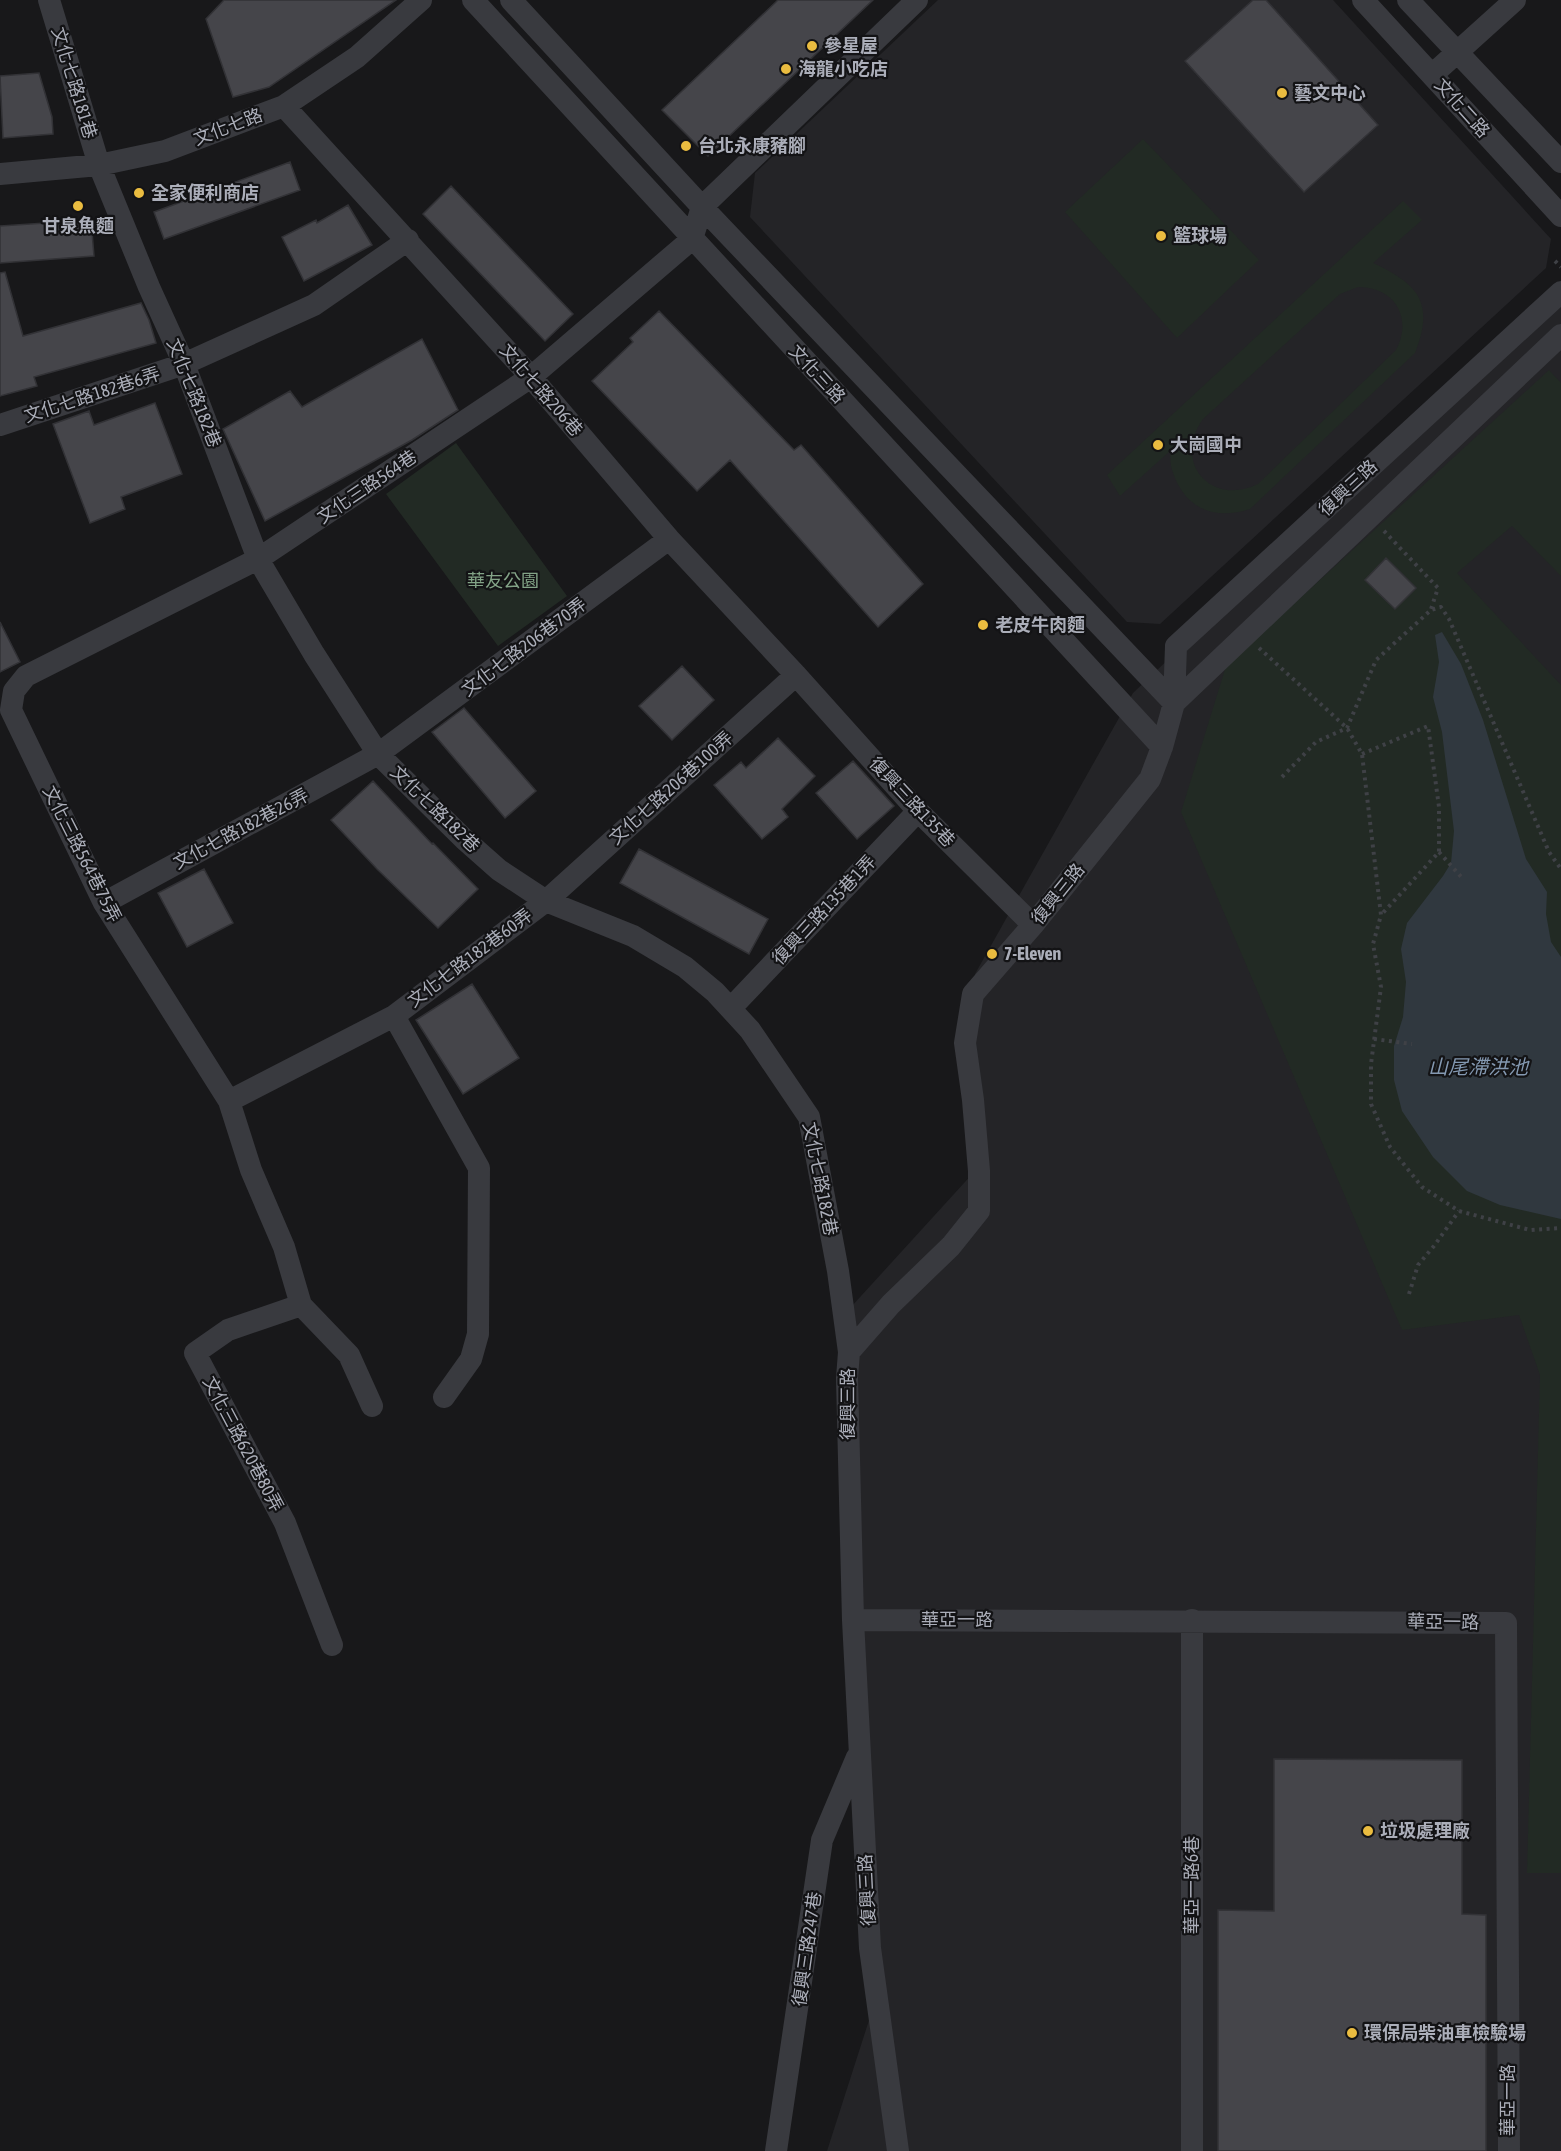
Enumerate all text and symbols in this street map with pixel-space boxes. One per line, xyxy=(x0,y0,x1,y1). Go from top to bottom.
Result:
street label: 文化七路181巷 xyxy=(48,25,101,141)
place label: 參星屋 xyxy=(824,35,878,56)
marker: 參星屋 xyxy=(805,39,819,53)
place label: 海龍小吃店 xyxy=(798,58,888,79)
marker: 海龍小吃店 xyxy=(779,62,793,76)
street label: 文化二路 xyxy=(1430,74,1494,141)
place label: 藝文中心 xyxy=(1294,82,1366,103)
marker: 藝文中心 xyxy=(1275,86,1289,100)
street label: 文化七路 xyxy=(190,104,265,149)
place label: 台北永康豬腳 xyxy=(698,135,806,156)
marker: 台北永康豬腳 xyxy=(679,139,693,153)
place label: 全家便利商店 xyxy=(151,182,259,203)
marker: 全家便利商店 xyxy=(132,186,146,200)
marker: 甘泉魚麵 xyxy=(71,199,85,213)
place label: 甘泉魚麵 xyxy=(42,215,114,236)
place label: 籃球場 xyxy=(1173,225,1227,246)
marker: 籃球場 xyxy=(1154,229,1168,243)
street label: 文化七路182巷 xyxy=(163,335,226,450)
street label: 文化七路206巷 xyxy=(496,339,587,440)
street label: 文化三路 xyxy=(785,340,850,407)
street label: 文化七路182巷6弄 xyxy=(21,363,163,426)
place label: 大崗國中 xyxy=(1170,434,1242,455)
marker: 大崗國中 xyxy=(1151,438,1165,452)
street label: 文化三路564巷 xyxy=(313,446,420,528)
street label: 復興三路 xyxy=(1314,455,1381,520)
park label: 華友公園 xyxy=(467,570,539,591)
street label: 文化七路206巷70弄 xyxy=(457,593,590,700)
place label: 老皮牛肉麵 xyxy=(995,614,1085,635)
marker: 老皮牛肉麵 xyxy=(976,618,990,632)
street label: 文化七路206巷100弄 xyxy=(605,727,737,849)
street label: 復興三路135巷 xyxy=(865,752,959,851)
street label: 文化七路182巷 xyxy=(387,761,484,856)
street label: 文化三路564巷75弄 xyxy=(39,782,126,926)
street label: 文化七路182巷26弄 xyxy=(169,784,312,873)
street label: 復興三路135巷1弄 xyxy=(768,851,880,969)
street label: 復興三路 xyxy=(1027,859,1088,928)
street label: 文化七路182巷60弄 xyxy=(403,904,536,1011)
place label: 7-Eleven xyxy=(1004,943,1062,964)
marker: 7-Eleven xyxy=(985,947,999,961)
water label: 山尾滯洪池 xyxy=(1428,1055,1530,1078)
street label: 文化七路182巷 xyxy=(799,1120,842,1238)
street label: 復興三路 xyxy=(837,1368,858,1440)
street label: 文化三路620巷80弄 xyxy=(199,1372,288,1515)
street label: 華亞一路 xyxy=(921,1609,993,1630)
street label: 華亞一路 xyxy=(1407,1610,1479,1633)
place label: 垃圾處理廠 xyxy=(1380,1820,1470,1841)
marker: 垃圾處理廠 xyxy=(1361,1824,1375,1838)
street label: 華亞一路6巷 xyxy=(1181,1836,1202,1934)
street label: 復興三路 xyxy=(854,1854,879,1927)
street label: 復興三路247巷 xyxy=(788,1890,825,2008)
place label: 環保局柴油車檢驗場 xyxy=(1364,2022,1526,2043)
marker: 環保局柴油車檢驗場 xyxy=(1345,2026,1359,2040)
street label: 華亞一路 xyxy=(1497,2064,1518,2136)

